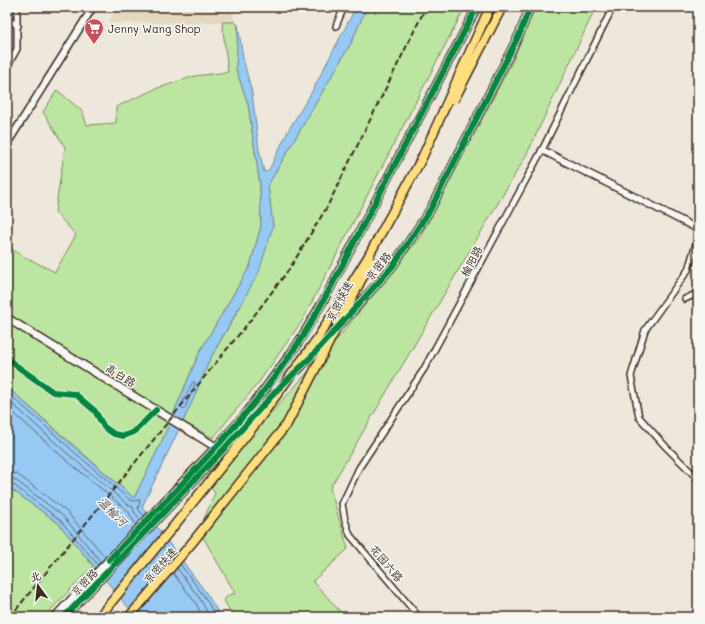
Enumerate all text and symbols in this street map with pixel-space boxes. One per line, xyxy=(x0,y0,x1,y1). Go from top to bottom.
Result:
supermarket icon: Jenny Wang Shop xyxy=(83,17,105,45)
place label: Jenny Wang Shop xyxy=(108,21,201,36)
street label: 榆阳路 xyxy=(457,243,485,279)
street label: 京密路 xyxy=(362,248,394,284)
street label: 京密快速 xyxy=(322,278,356,324)
street label: 高白路 xyxy=(103,360,139,390)
water label: 温榆河 xyxy=(95,493,133,531)
street label: 花园六路 xyxy=(367,541,407,585)
street label: 京密快速 xyxy=(140,543,180,587)
street label: 京密路 xyxy=(67,565,101,599)
north arrow xyxy=(18,566,58,606)
text: 北 xyxy=(28,567,43,585)

